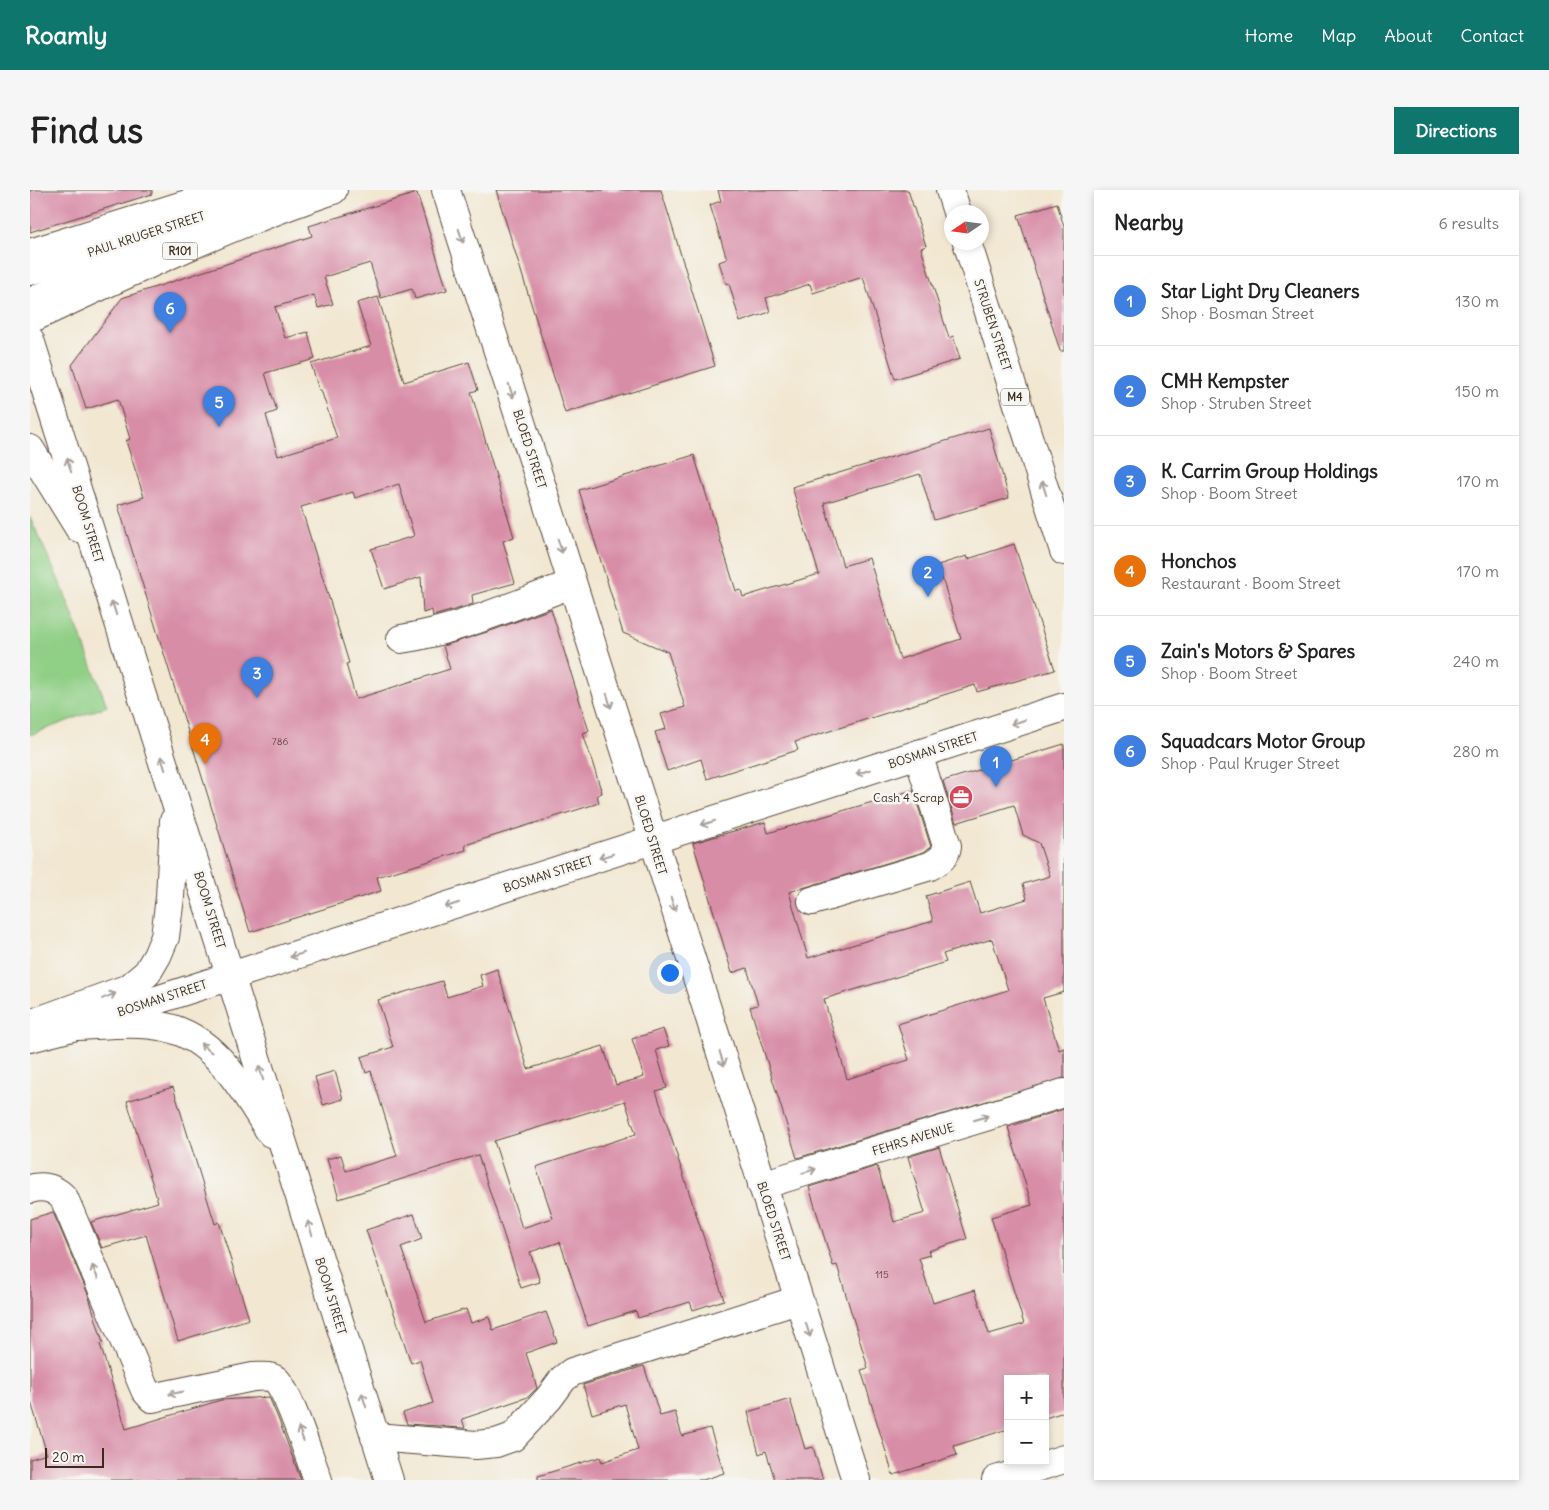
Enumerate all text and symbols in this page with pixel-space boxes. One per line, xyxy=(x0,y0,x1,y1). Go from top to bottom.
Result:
text: Roamly xyxy=(25,20,107,50)
text: Home xyxy=(1245,24,1293,47)
text: Map xyxy=(1321,24,1356,47)
text: About xyxy=(1384,24,1432,47)
text: Contact xyxy=(1460,24,1524,47)
button: Directions xyxy=(1394,107,1519,154)
text: Find us xyxy=(30,108,143,152)
north arrow xyxy=(944,205,989,250)
street label: PAUL KRUGER STREET xyxy=(85,208,207,260)
text: Nearby xyxy=(1114,209,1184,236)
text: 6 results xyxy=(1438,213,1499,233)
one-way arrow xyxy=(457,228,466,244)
road number: R101 xyxy=(162,242,198,260)
street label: STRUBEN STREET xyxy=(971,277,1015,373)
text: Star Light Dry Cleaners xyxy=(1161,279,1360,303)
text: 1 xyxy=(1127,291,1133,311)
text: 130 m xyxy=(1455,291,1499,311)
pin: 6 xyxy=(154,292,186,333)
text: Shop · Bosman Street xyxy=(1161,303,1314,323)
text: CMH Kempster xyxy=(1161,369,1289,393)
text: 2 xyxy=(1126,381,1134,401)
text: 150 m xyxy=(1455,381,1499,401)
one-way arrow xyxy=(507,383,516,398)
pin: 5 xyxy=(203,386,235,427)
road number: M4 xyxy=(1001,388,1029,406)
text: Shop · Struben Street xyxy=(1161,393,1312,413)
street label: BLOED STREET xyxy=(510,407,550,491)
one-way arrow xyxy=(64,457,74,473)
text: K. Carrim Group Holdings xyxy=(1161,459,1378,483)
text: 3 xyxy=(1125,471,1135,491)
text: 170 m xyxy=(1456,471,1499,491)
one-way arrow xyxy=(1039,480,1048,496)
text: Shop · Boom Street xyxy=(1161,483,1297,503)
street label: BOOM STREET xyxy=(69,484,107,564)
one-way arrow xyxy=(556,537,566,553)
text: Honchos xyxy=(1161,549,1236,573)
pin: 2 xyxy=(912,556,944,597)
text: 4 xyxy=(1125,561,1135,581)
text: 170 m xyxy=(1456,561,1499,581)
text: Restaurant · Boom Street xyxy=(1161,573,1341,593)
one-way arrow xyxy=(109,600,119,616)
text: Zain's Motors & Spares xyxy=(1161,639,1355,663)
text: 5 xyxy=(1125,651,1135,671)
text: 240 m xyxy=(1453,651,1499,671)
pin: 3 xyxy=(241,657,273,698)
text: Shop · Boom Street xyxy=(1161,663,1297,683)
one-way arrow xyxy=(605,693,614,708)
one-way arrow xyxy=(1010,718,1026,728)
pin: 4 xyxy=(189,723,221,764)
street label: BOSMAN STREET xyxy=(886,728,980,772)
text: Squadcars Motor Group xyxy=(1161,729,1365,753)
house number: 786 xyxy=(272,735,288,748)
text: 6 xyxy=(1125,741,1135,761)
text: 280 m xyxy=(1453,741,1499,761)
pin: 1 xyxy=(980,746,1012,787)
text: Shop · Paul Kruger Street xyxy=(1161,753,1340,773)
one-way arrow xyxy=(158,755,168,771)
one-way arrow xyxy=(855,768,871,778)
office icon: Cash 4 Scrap xyxy=(948,784,974,810)
place label: Cash 4 Scrap xyxy=(873,790,944,805)
street label: BLOED STREET xyxy=(632,793,670,877)
one-way arrow xyxy=(701,818,717,828)
one-way arrow xyxy=(599,851,615,861)
street label: BOSMAN STREET xyxy=(501,852,595,896)
street label: BOOM STREET xyxy=(191,870,229,950)
one-way arrow xyxy=(669,895,678,911)
one-way arrow xyxy=(444,901,460,911)
one-way arrow xyxy=(290,951,305,960)
your location xyxy=(657,960,683,986)
street label: BOSMAN STREET xyxy=(115,976,209,1020)
one-way arrow xyxy=(101,991,116,1000)
one-way arrow xyxy=(200,1042,213,1054)
one-way arrow xyxy=(718,1050,727,1066)
one-way arrow xyxy=(256,1066,266,1082)
one-way arrow xyxy=(973,1113,989,1123)
street label: FEHRS AVENUE xyxy=(870,1119,956,1159)
one-way arrow xyxy=(800,1166,816,1175)
street label: BLOED STREET xyxy=(754,1179,794,1263)
one-way arrow xyxy=(304,1221,314,1237)
street label: BOOM STREET xyxy=(312,1256,350,1336)
one-way arrow xyxy=(90,1265,100,1280)
house number: 115 xyxy=(875,1268,889,1281)
one-way arrow xyxy=(804,1322,814,1338)
map controls xyxy=(1004,1375,1049,1465)
button: + xyxy=(1004,1375,1049,1420)
one-way arrow xyxy=(168,1389,184,1399)
one-way arrow xyxy=(358,1392,368,1408)
button: − xyxy=(1004,1420,1049,1465)
one-way arrow xyxy=(296,1427,305,1443)
scale bar xyxy=(45,1445,104,1468)
text: 20 m xyxy=(52,1448,85,1466)

